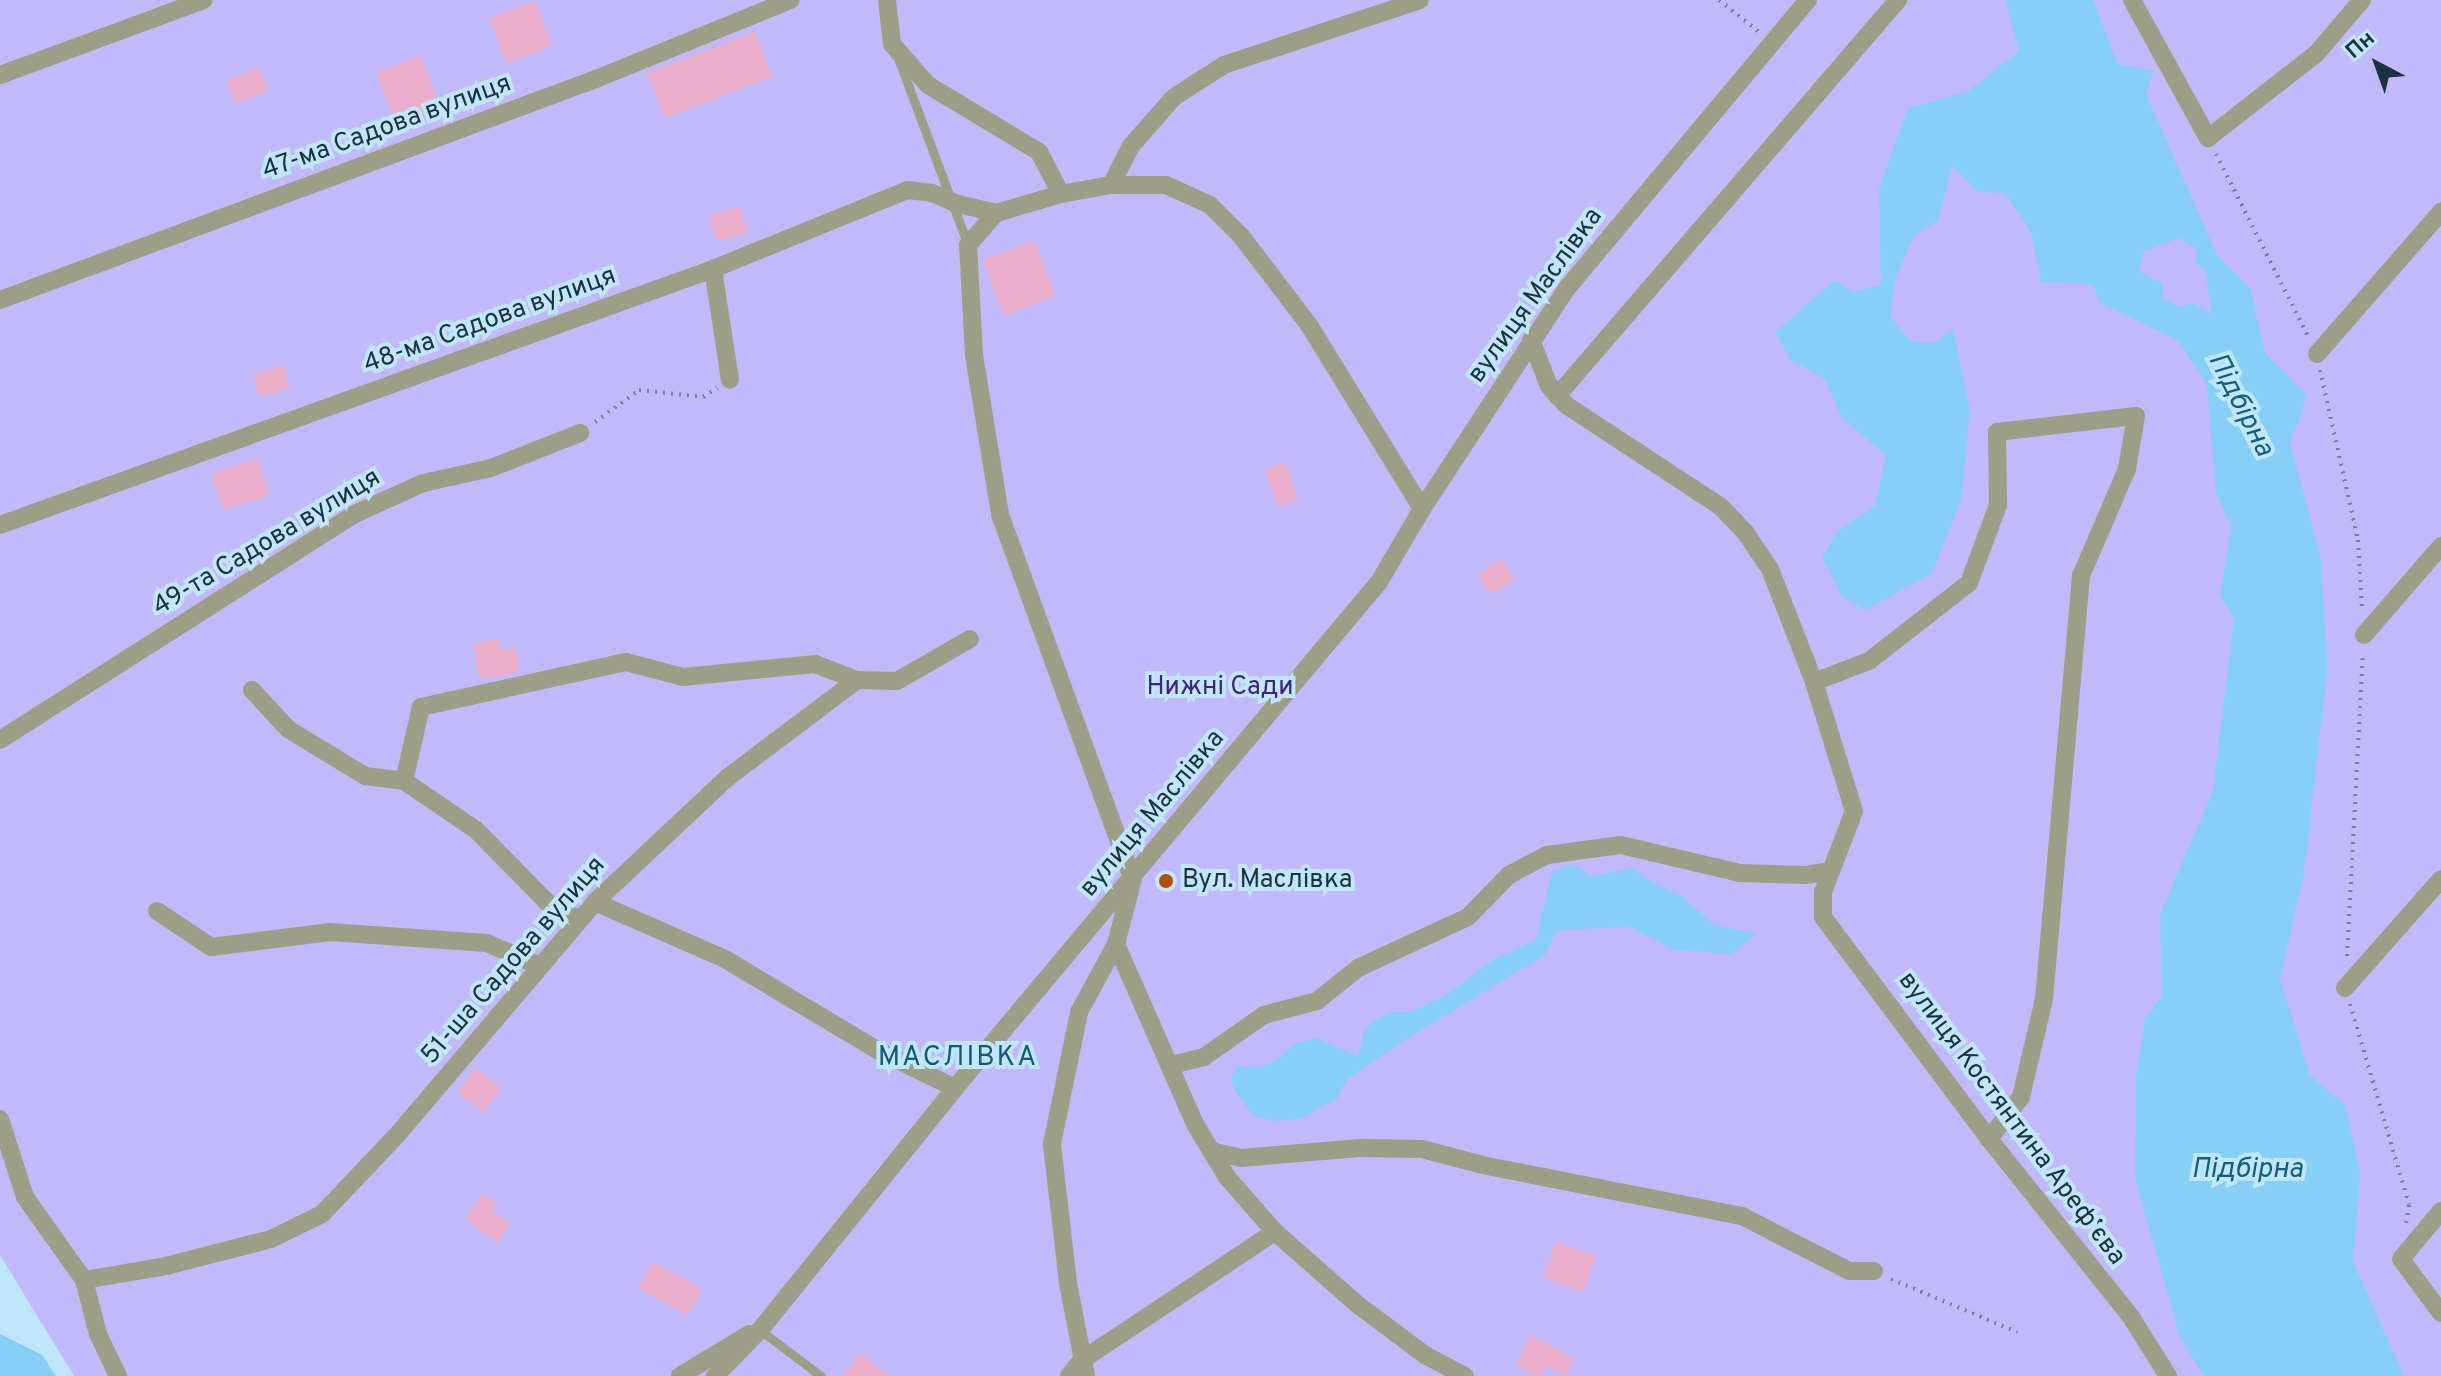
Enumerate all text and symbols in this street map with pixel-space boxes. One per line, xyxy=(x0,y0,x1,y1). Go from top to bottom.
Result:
north arrow xyxy=(2337,24,2417,104)
text: Пн xyxy=(2341,26,2381,65)
street label: 47-ма Садова вулиця xyxy=(258,68,516,188)
street label: вулиця Маслівка xyxy=(1462,202,1610,390)
street label: 48-ма Садова вулиця xyxy=(360,261,620,381)
water label: Підбірна xyxy=(2200,348,2280,462)
street label: 49-та Садова вулиця xyxy=(148,463,386,623)
park label: Нижні Сади xyxy=(1146,672,1294,704)
street label: вулиця Маслівка xyxy=(1074,724,1232,904)
street label: 51-ша Садова вулиця xyxy=(415,851,613,1071)
place label: Вул. Маслівка xyxy=(1182,865,1352,897)
marker: Вул. Маслівка xyxy=(1157,872,1175,890)
street label: вулиця Костянтина Арефʼєва xyxy=(1890,966,2132,1272)
district label: МАСЛІВКА xyxy=(878,1041,1038,1075)
water label: Підбірна xyxy=(2191,1153,2303,1187)

